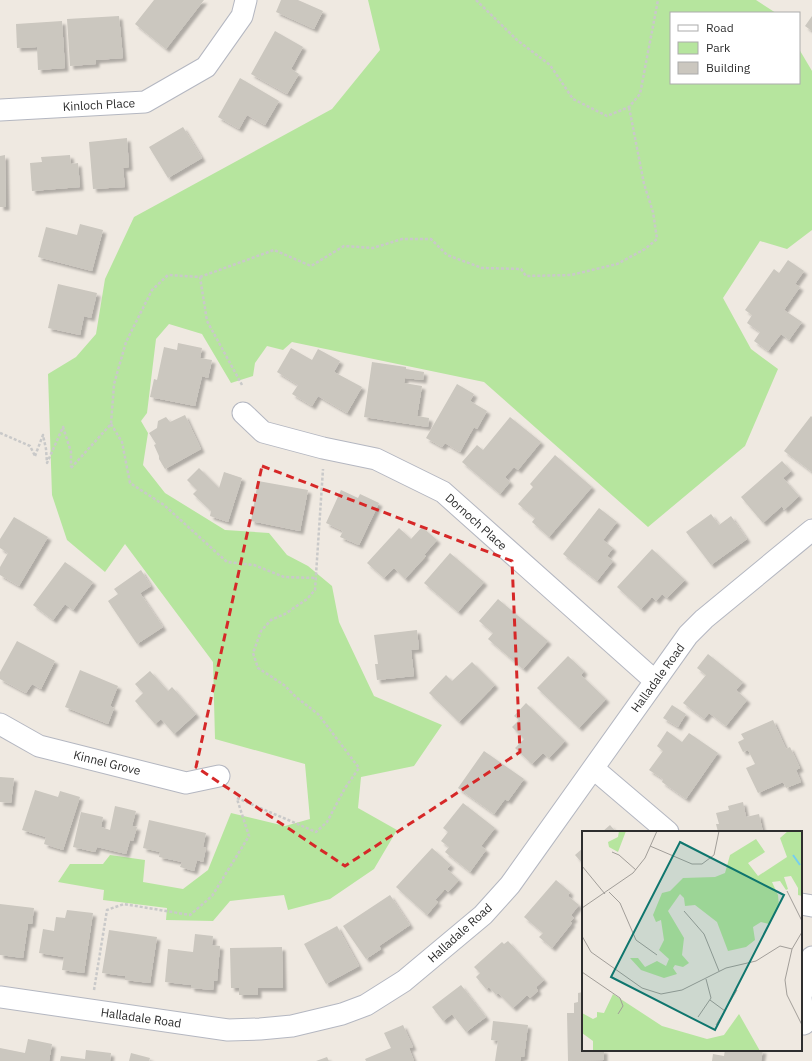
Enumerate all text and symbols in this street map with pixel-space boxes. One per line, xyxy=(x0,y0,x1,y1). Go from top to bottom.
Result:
legend xyxy=(670,12,800,84)
text: Road xyxy=(706,20,734,35)
text: Park xyxy=(706,40,731,55)
text: Building xyxy=(706,60,751,75)
street label: Kinloch Place xyxy=(62,95,136,114)
street label: Dornoch Place xyxy=(442,490,511,554)
street label: Halladale Road xyxy=(628,640,688,715)
street label: Kinnel Grove xyxy=(72,747,143,778)
inset map xyxy=(582,831,802,1051)
street label: Halladale Road xyxy=(424,900,495,965)
street label: Halladale Road xyxy=(100,1004,182,1031)

